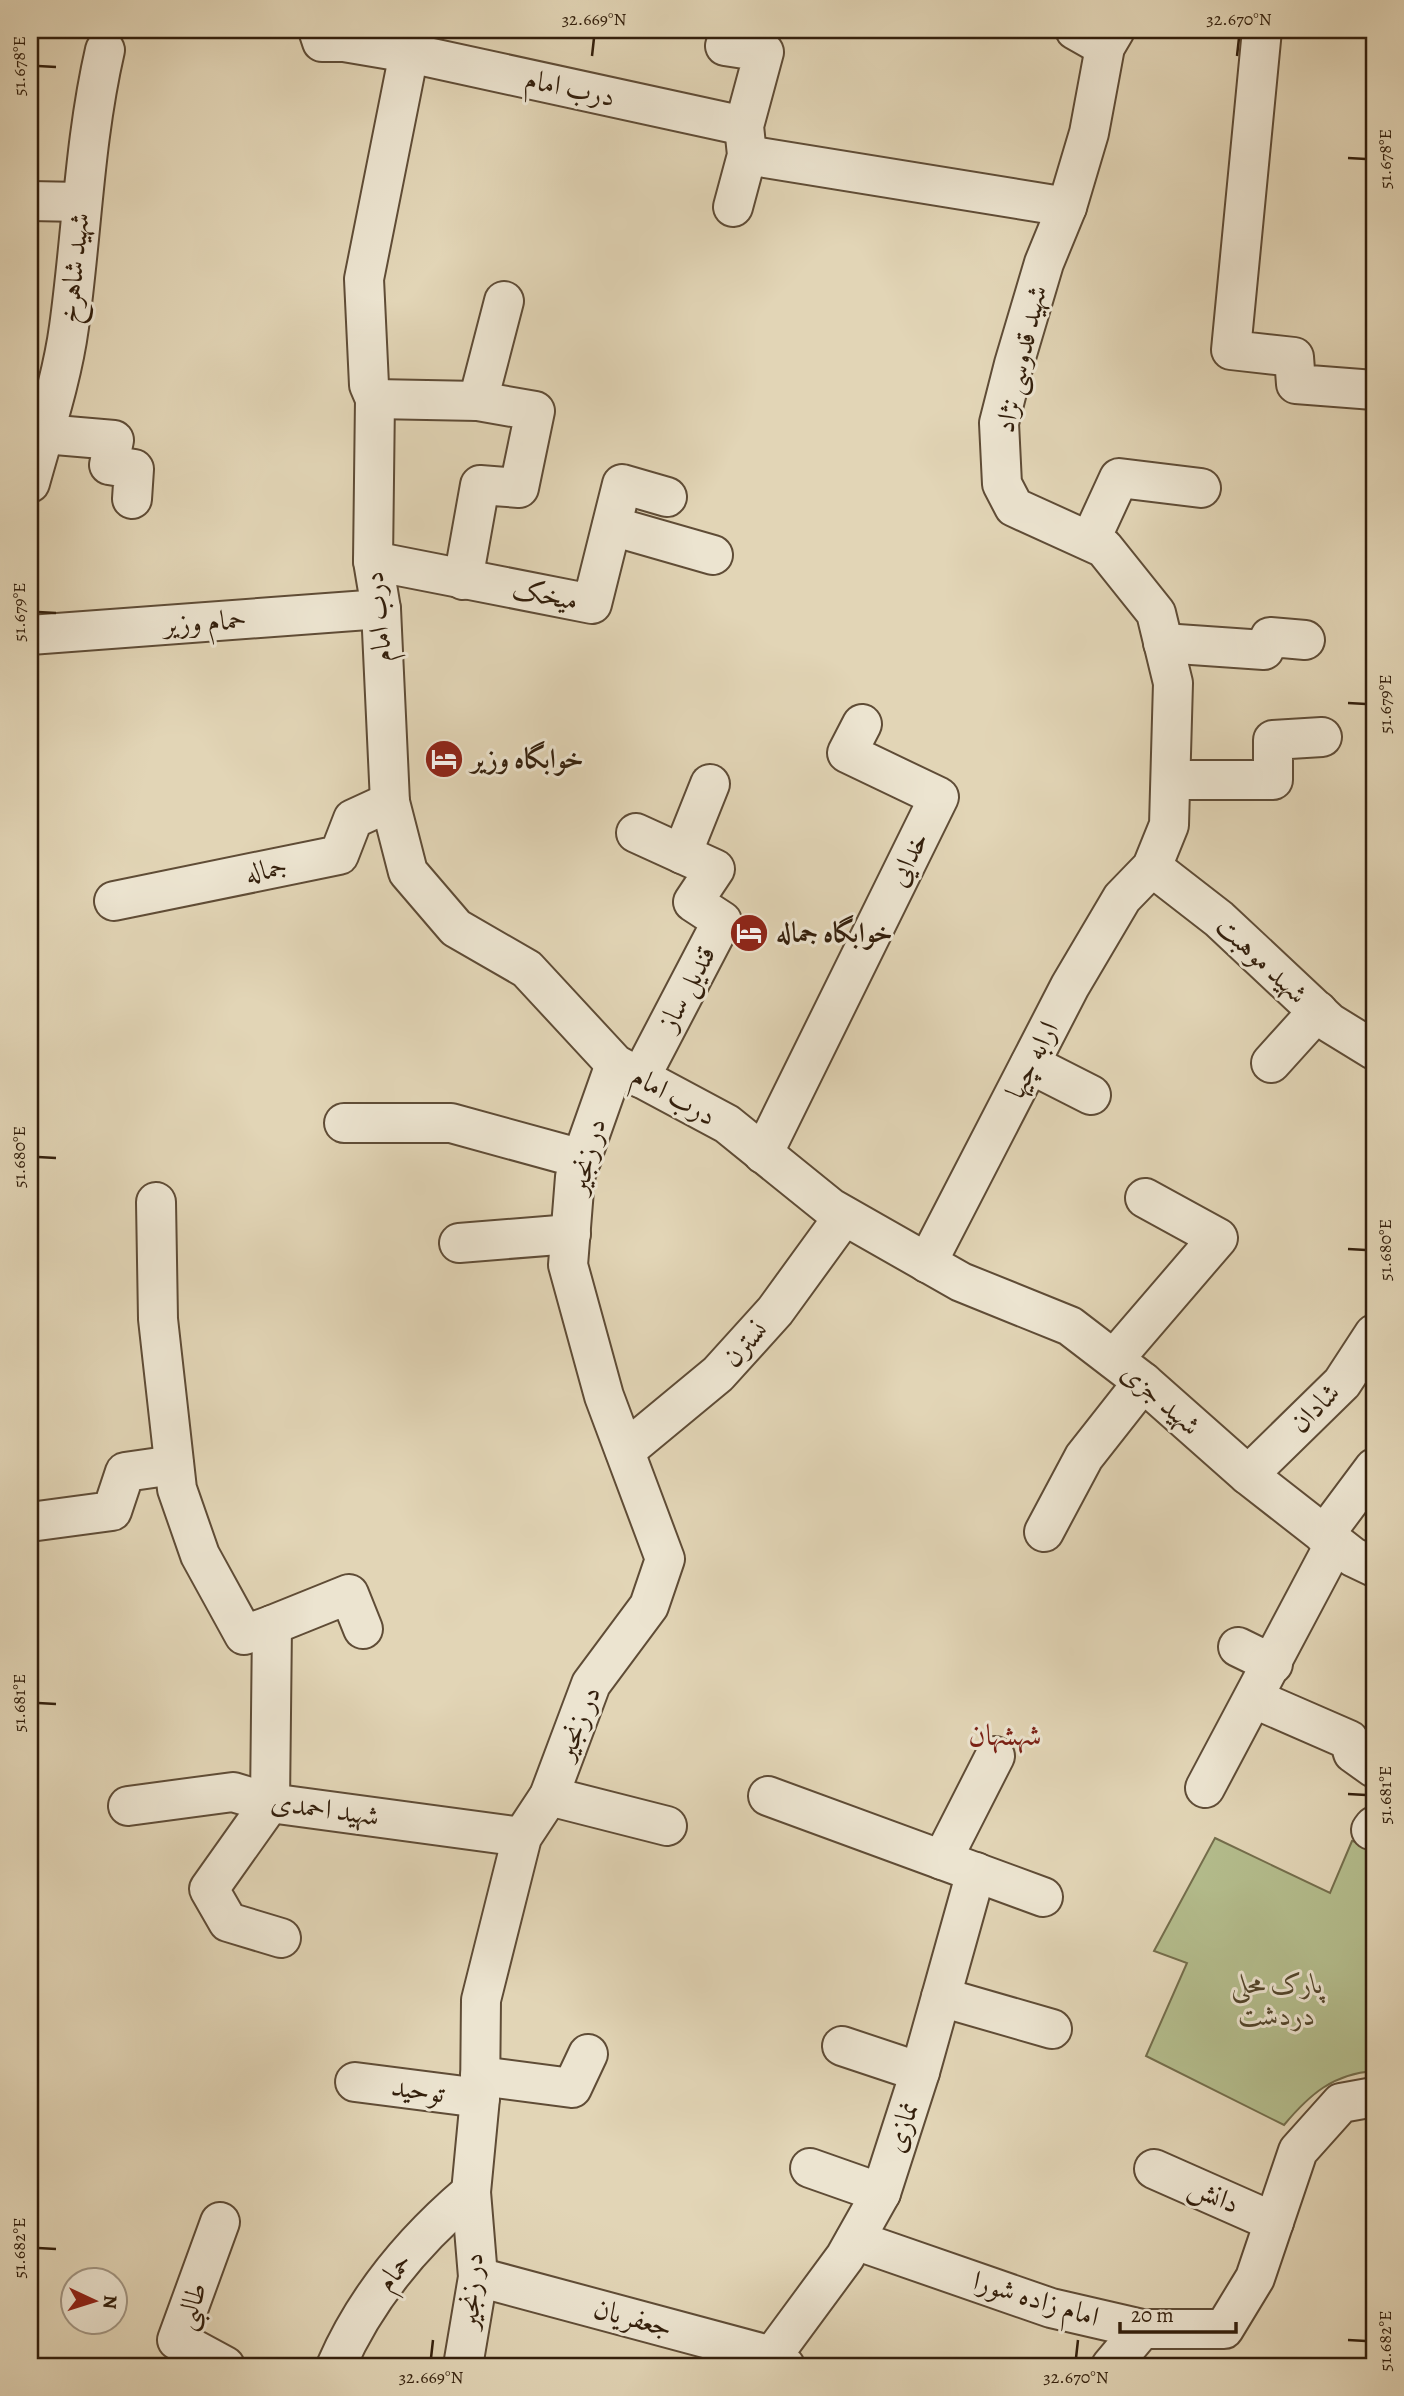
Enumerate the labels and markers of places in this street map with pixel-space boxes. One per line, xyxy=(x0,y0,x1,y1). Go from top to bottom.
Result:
hotel icon: خوابگاه وزیر xyxy=(423,738,465,780)
place label: خوابگاه وزیر xyxy=(468,740,584,778)
hotel icon: خوابگاه جماله xyxy=(728,912,770,954)
place label: خوابگاه جماله xyxy=(776,914,893,952)

